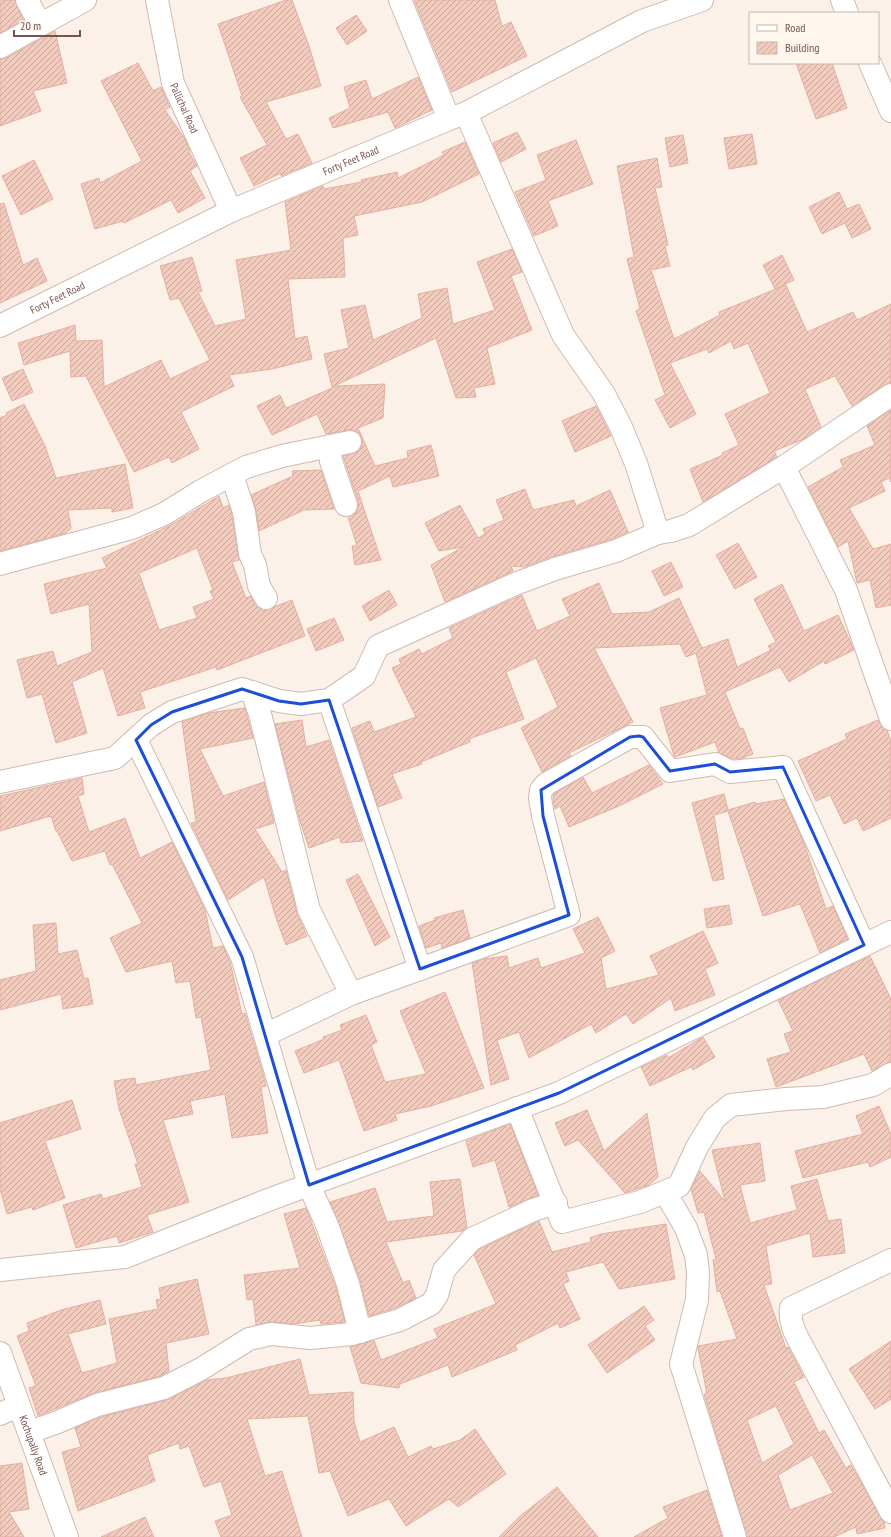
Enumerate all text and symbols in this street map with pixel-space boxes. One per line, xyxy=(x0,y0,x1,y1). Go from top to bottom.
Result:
scale bar xyxy=(14,12,80,38)
legend xyxy=(749,12,879,64)
text: 20 m xyxy=(20,18,41,33)
text: Road xyxy=(785,20,805,35)
text: Building xyxy=(785,40,820,55)
street label: Pallichal Road xyxy=(167,81,202,135)
street label: Forty Feet Road xyxy=(321,142,381,178)
street label: Forty Feet Road xyxy=(28,278,87,317)
street label: Kochupally Road xyxy=(16,1413,51,1477)

